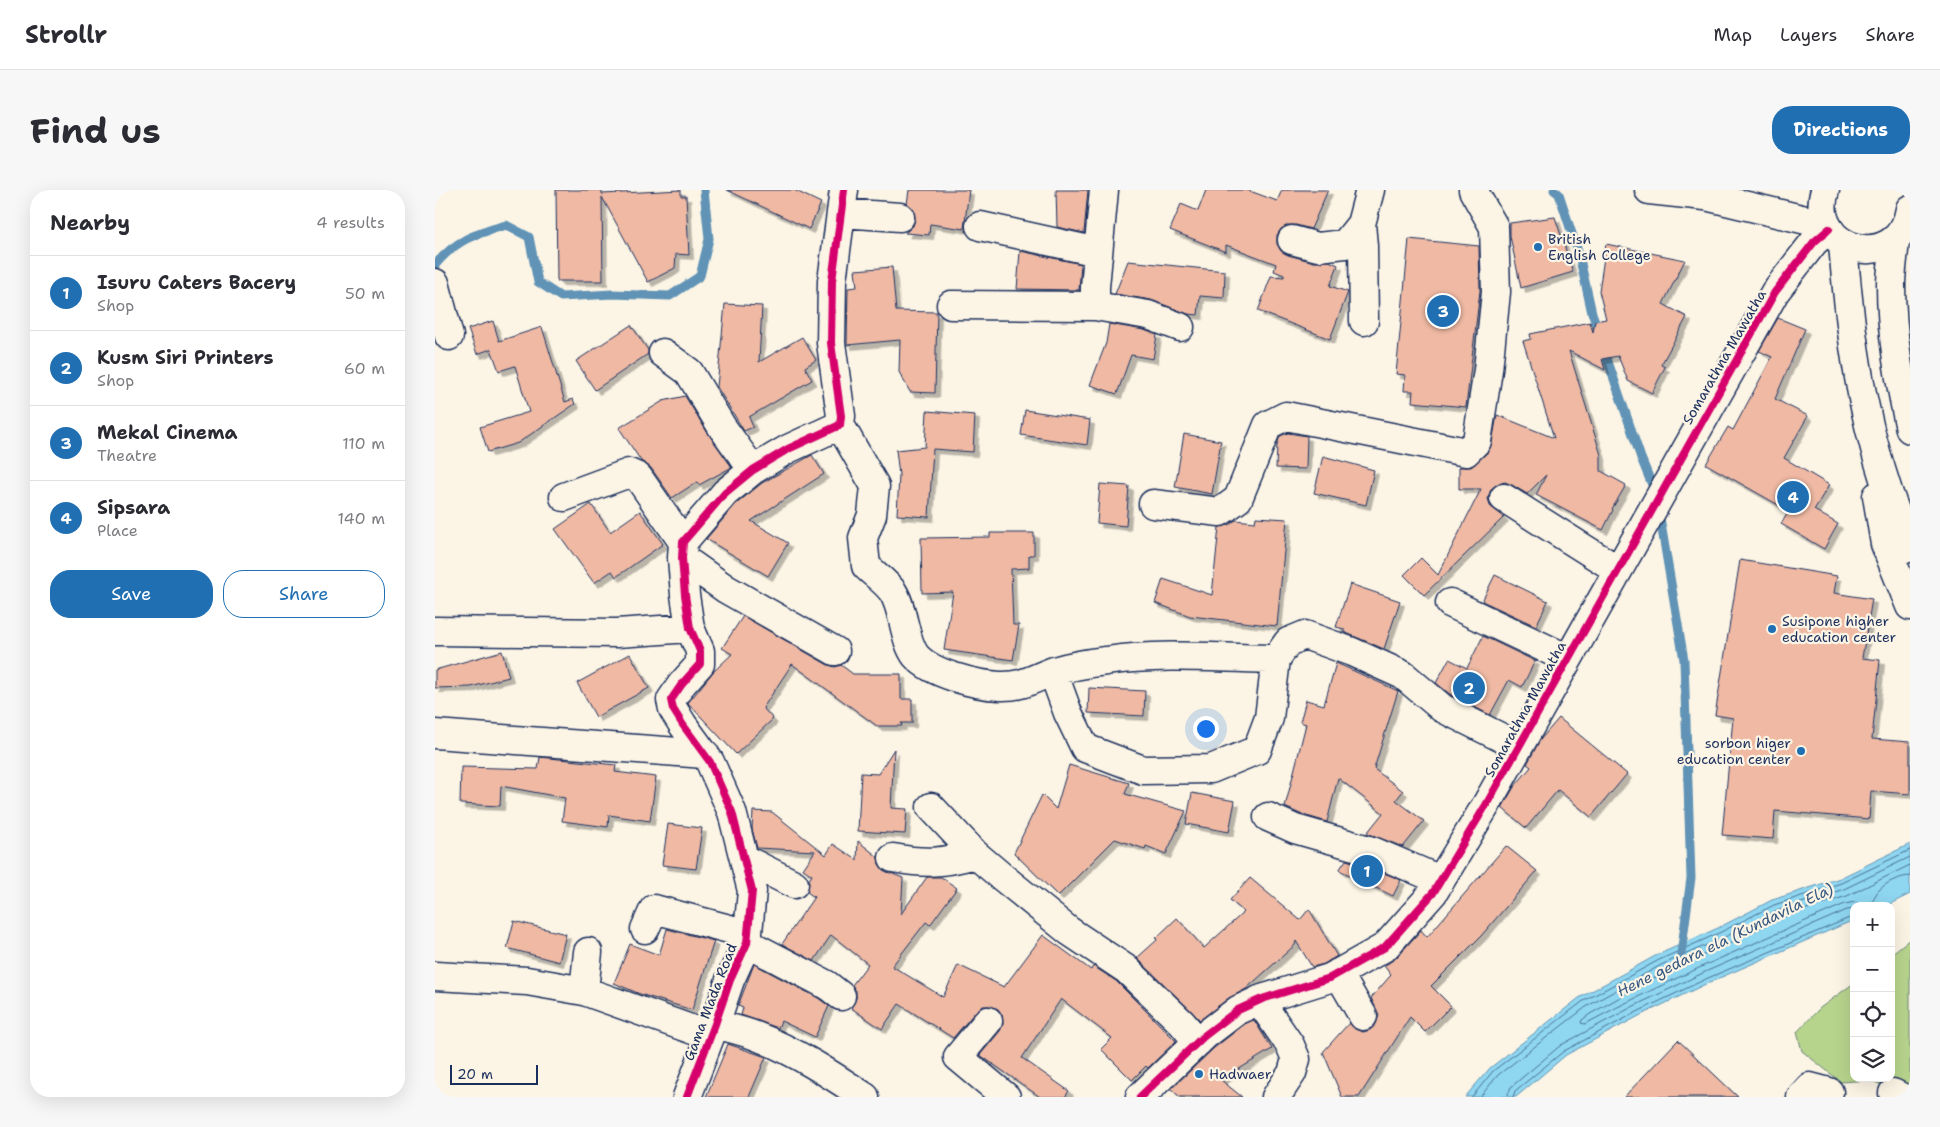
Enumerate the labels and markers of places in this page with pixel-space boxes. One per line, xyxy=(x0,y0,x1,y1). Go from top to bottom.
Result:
place label: British English College xyxy=(1548,230,1651,264)
marker: British English College xyxy=(1532,241,1544,253)
pin: 3 xyxy=(1427,292,1459,330)
pin: 4 xyxy=(1777,478,1809,516)
place label: Susipone higher education center xyxy=(1782,612,1897,646)
marker: Susipone higher education center xyxy=(1766,623,1778,635)
pin: 2 xyxy=(1453,669,1485,707)
place label: sorbon higer education center xyxy=(1677,734,1791,768)
marker: sorbon higer education center xyxy=(1795,745,1807,757)
pin: 1 xyxy=(1351,852,1383,890)
place label: Hadwaer xyxy=(1209,1065,1272,1083)
marker: Hadwaer xyxy=(1193,1068,1205,1080)

